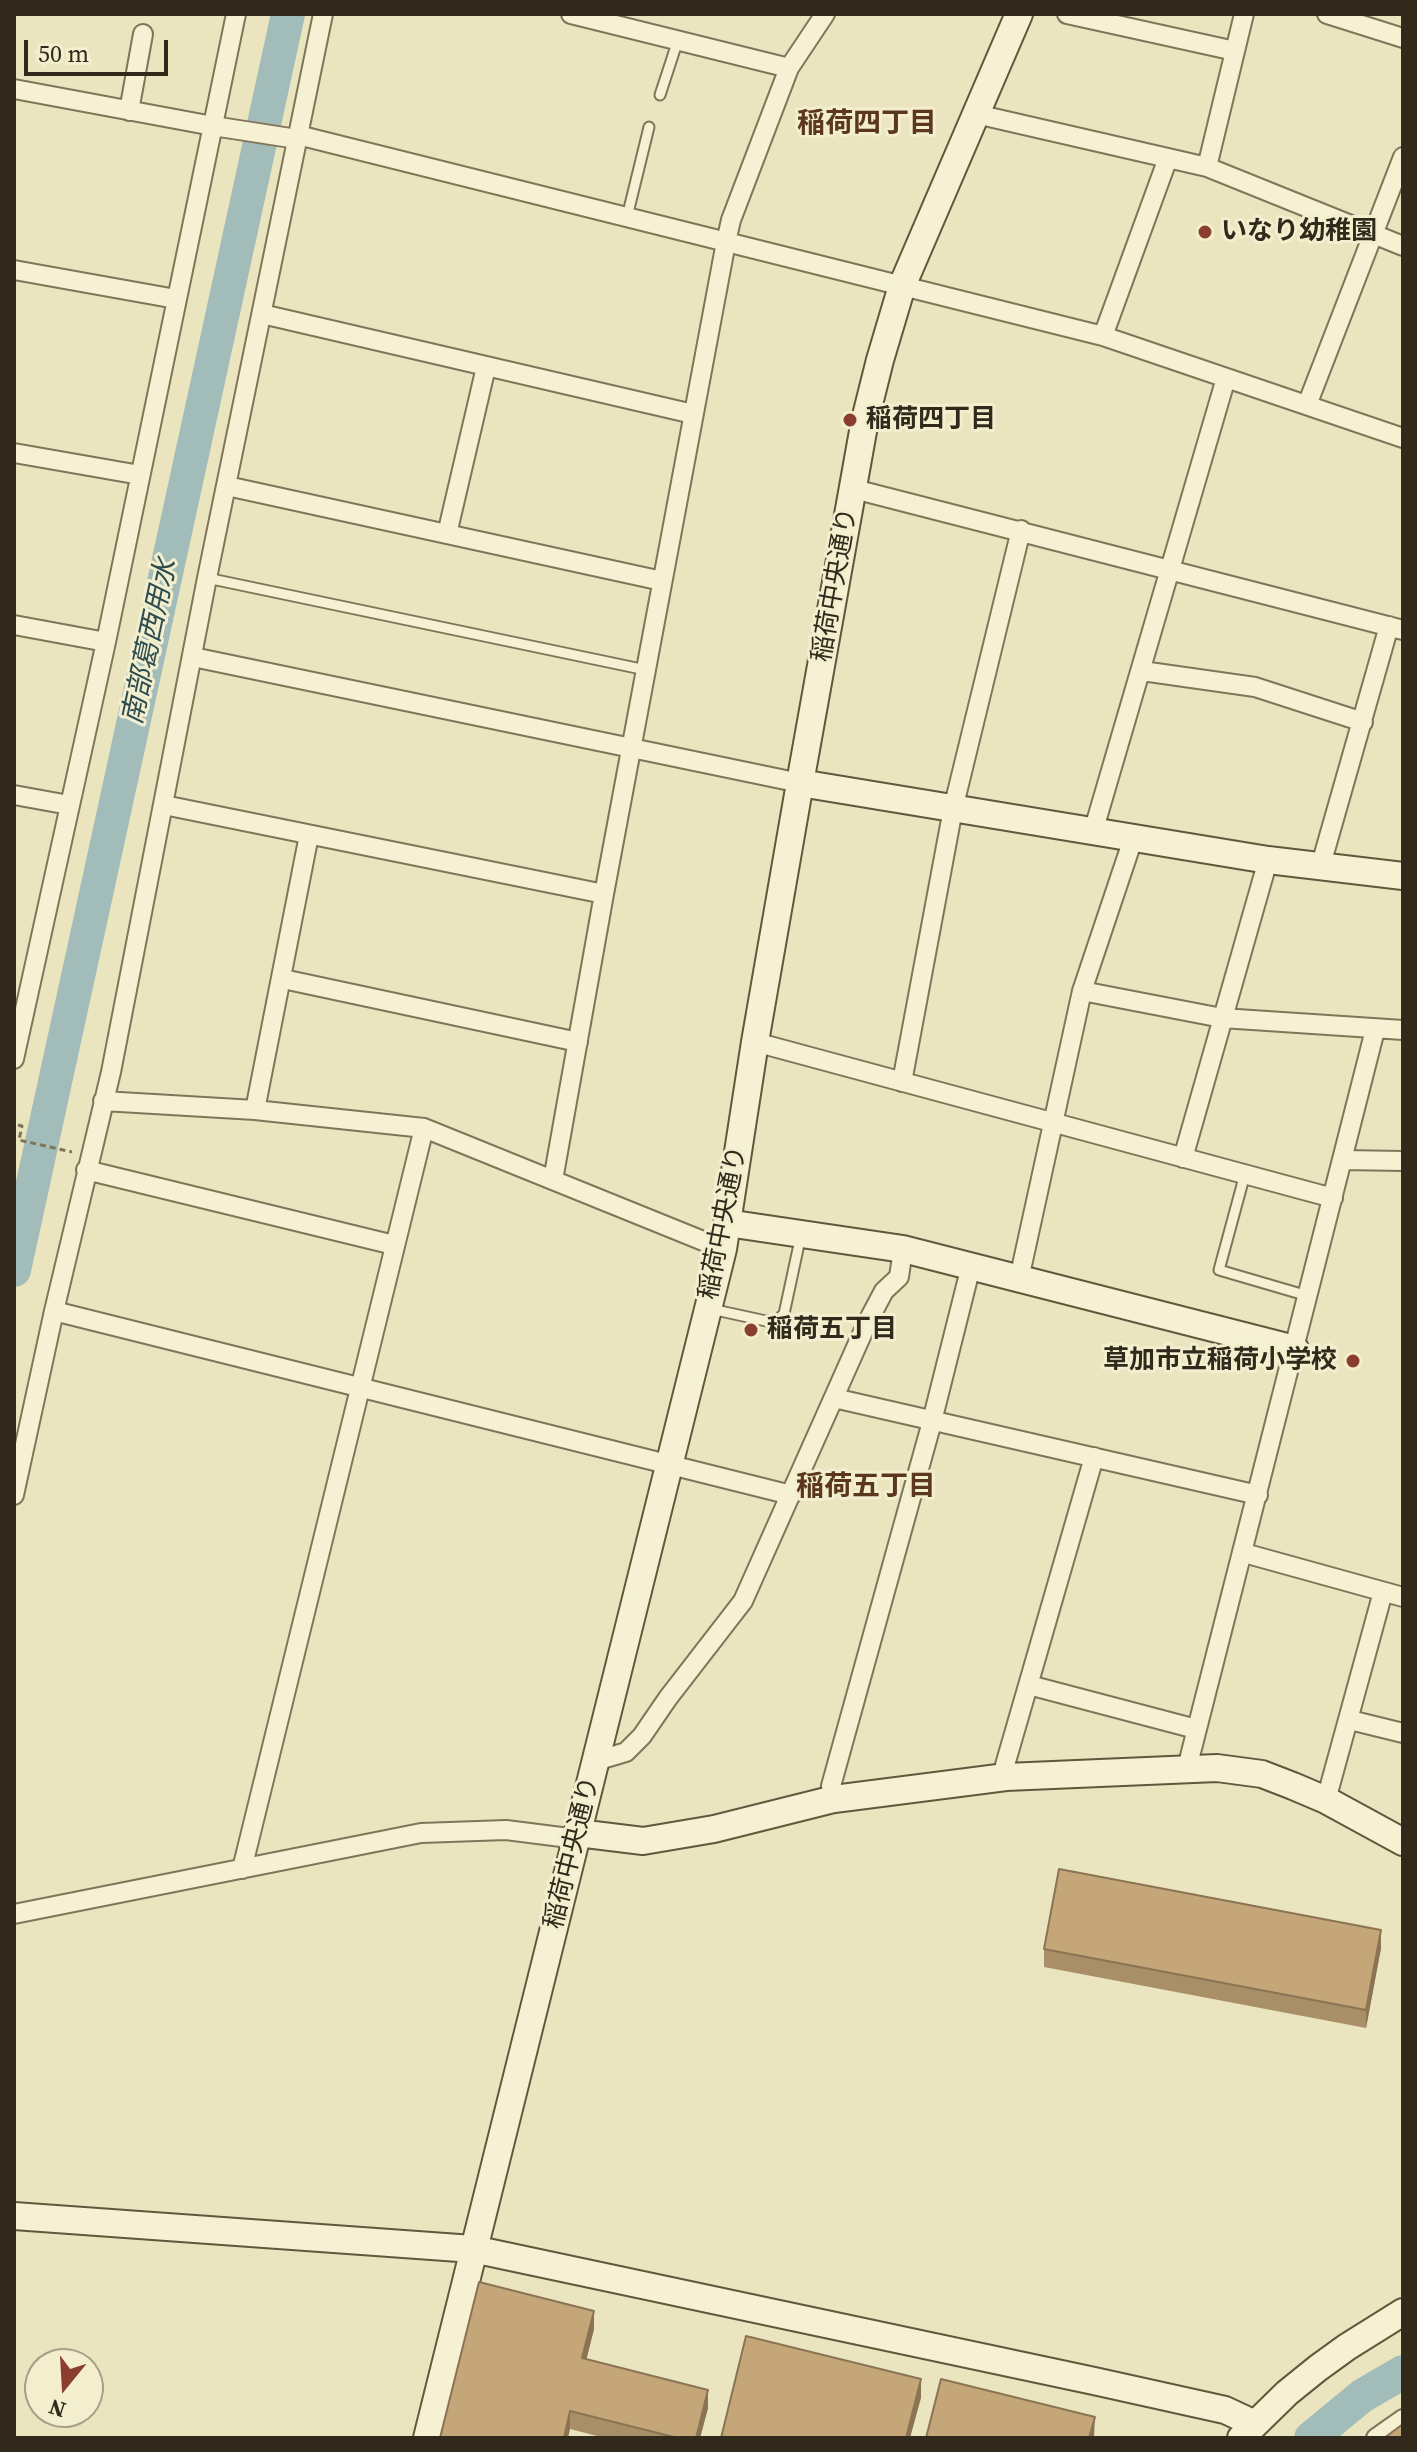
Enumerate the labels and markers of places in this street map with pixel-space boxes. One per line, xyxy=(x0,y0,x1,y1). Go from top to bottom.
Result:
place label: いなり幼稚園 xyxy=(1221,216,1377,248)
marker: いなり幼稚園 xyxy=(1196,223,1214,241)
place label: 稲荷四丁目 xyxy=(866,404,996,436)
marker: 稲荷四丁目 xyxy=(841,411,859,429)
place label: 稲荷五丁目 xyxy=(767,1314,897,1346)
marker: 稲荷五丁目 xyxy=(742,1321,760,1339)
place label: 草加市立稲荷小学校 xyxy=(1103,1345,1337,1377)
marker: 草加市立稲荷小学校 xyxy=(1344,1352,1362,1370)

